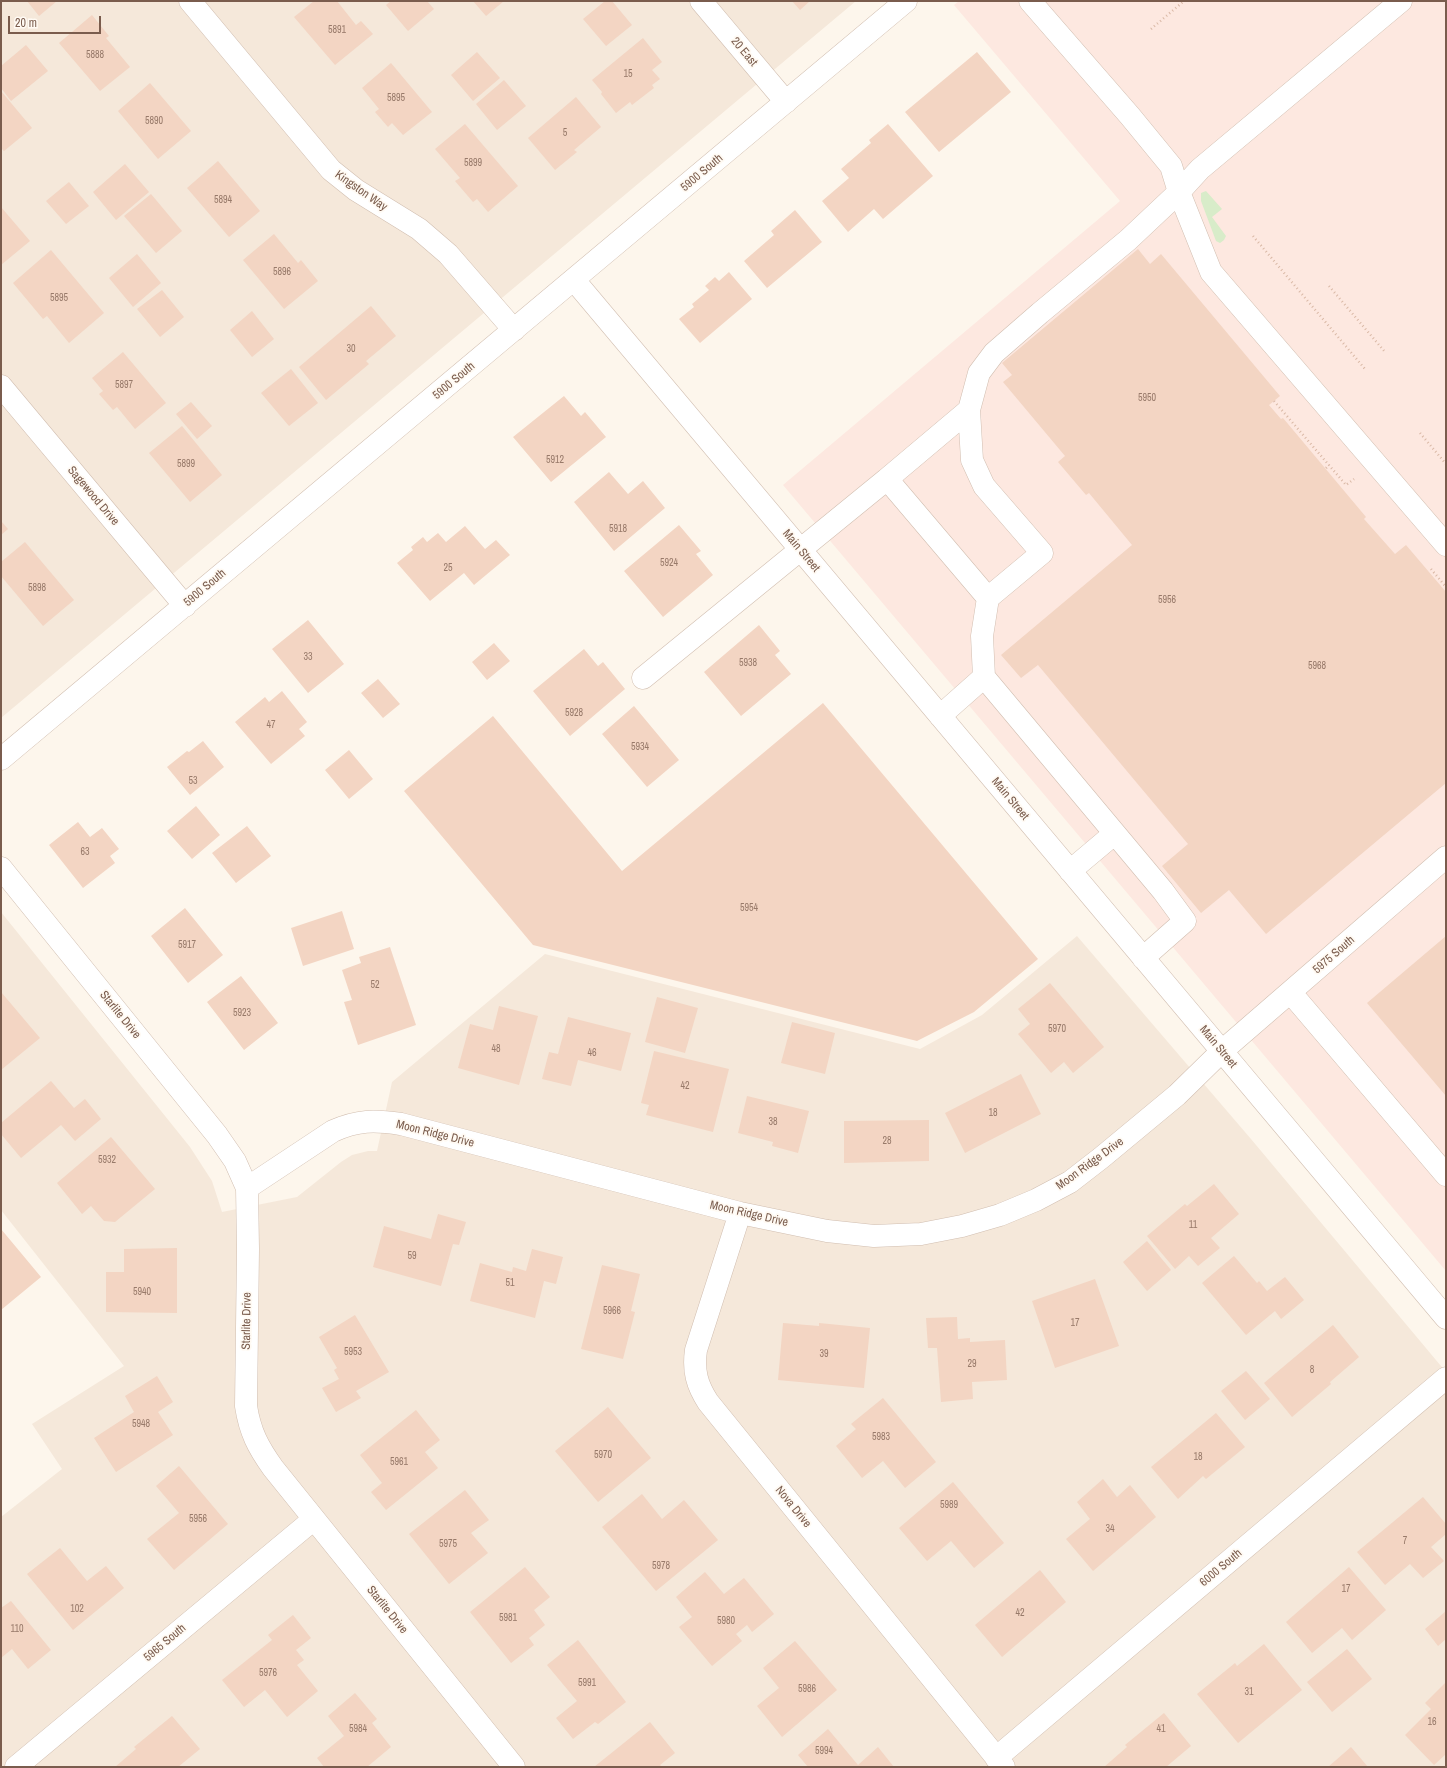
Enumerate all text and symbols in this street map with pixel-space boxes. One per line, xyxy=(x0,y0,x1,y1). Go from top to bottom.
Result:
scale bar xyxy=(10,8,103,34)
text: 20 m xyxy=(15,15,37,31)
house number: 5891 xyxy=(328,24,346,36)
street label: 20 East xyxy=(728,35,760,69)
house number: 5888 xyxy=(86,49,104,61)
house number: 15 xyxy=(623,68,633,80)
house number: 5895 xyxy=(387,92,405,104)
house number: 5890 xyxy=(145,115,163,127)
house number: 5 xyxy=(563,127,567,139)
street label: 5900 South xyxy=(678,151,726,195)
house number: 5899 xyxy=(464,157,482,169)
street label: Kingston Way xyxy=(332,168,390,214)
house number: 5894 xyxy=(214,194,232,206)
house number: 5896 xyxy=(273,266,291,278)
house number: 5895 xyxy=(50,292,68,304)
house number: 30 xyxy=(346,343,356,355)
street label: 5900 South xyxy=(430,359,478,403)
house number: 5897 xyxy=(115,379,133,391)
house number: 5950 xyxy=(1138,392,1156,404)
house number: 5912 xyxy=(546,454,564,466)
house number: 5899 xyxy=(177,458,195,470)
street label: Sagewood Drive xyxy=(64,464,122,528)
house number: 5918 xyxy=(609,523,627,535)
street label: Main Street xyxy=(779,527,823,575)
house number: 5924 xyxy=(660,557,678,569)
house number: 25 xyxy=(443,562,453,574)
street label: 5900 South xyxy=(181,566,229,610)
house number: 5898 xyxy=(28,582,46,594)
house number: 5956 xyxy=(1158,594,1176,606)
house number: 33 xyxy=(303,651,313,663)
house number: 5938 xyxy=(739,657,757,669)
house number: 5968 xyxy=(1308,660,1326,672)
house number: 5928 xyxy=(565,707,583,719)
house number: 47 xyxy=(266,719,276,731)
house number: 5934 xyxy=(631,741,649,753)
house number: 53 xyxy=(188,775,198,787)
street label: Main Street xyxy=(988,775,1032,823)
house number: 63 xyxy=(80,846,90,858)
house number: 5954 xyxy=(740,902,758,914)
street label: 5975 South xyxy=(1310,933,1358,977)
house number: 5917 xyxy=(178,939,196,951)
house number: 52 xyxy=(370,979,380,991)
street label: Starlite Drive xyxy=(96,988,144,1042)
house number: 5923 xyxy=(233,1007,251,1019)
house number: 5970 xyxy=(1048,1023,1066,1035)
street label: Main Street xyxy=(1196,1023,1240,1071)
house number: 48 xyxy=(491,1043,501,1055)
house number: 46 xyxy=(587,1047,597,1059)
house number: 42 xyxy=(680,1080,690,1092)
house number: 18 xyxy=(988,1107,998,1119)
house number: 38 xyxy=(768,1116,778,1128)
street label: Moon Ridge Drive xyxy=(395,1117,475,1151)
house number: 28 xyxy=(882,1135,892,1147)
street label: Moon Ridge Drive xyxy=(1053,1135,1127,1193)
house number: 5932 xyxy=(98,1154,116,1166)
street label: Moon Ridge Drive xyxy=(708,1198,790,1230)
house number: 11 xyxy=(1189,1219,1197,1231)
house number: 59 xyxy=(407,1250,417,1262)
house number: 51 xyxy=(505,1277,515,1289)
house number: 5940 xyxy=(133,1286,151,1298)
street label: Starlite Drive xyxy=(239,1292,255,1350)
house number: 5966 xyxy=(603,1305,621,1317)
house number: 17 xyxy=(1070,1317,1080,1329)
house number: 5953 xyxy=(344,1346,362,1358)
house number: 39 xyxy=(819,1348,829,1360)
house number: 29 xyxy=(967,1358,977,1370)
house number: 8 xyxy=(1310,1364,1314,1376)
house number: 5948 xyxy=(132,1418,150,1430)
house number: 5983 xyxy=(872,1431,890,1443)
house number: 5970 xyxy=(594,1449,612,1461)
house number: 18 xyxy=(1193,1451,1203,1463)
house number: 5961 xyxy=(390,1456,408,1468)
street label: Nova Drive xyxy=(772,1483,814,1531)
house number: 5989 xyxy=(940,1499,958,1511)
house number: 5956 xyxy=(189,1513,207,1525)
house number: 34 xyxy=(1105,1523,1115,1535)
house number: 7 xyxy=(1403,1535,1407,1547)
house number: 5975 xyxy=(439,1538,457,1550)
street label: 6000 South xyxy=(1197,1546,1245,1590)
house number: 5978 xyxy=(652,1560,670,1572)
street label: Starlite Drive xyxy=(363,1583,411,1637)
house number: 17 xyxy=(1341,1583,1351,1595)
house number: 102 xyxy=(70,1603,84,1615)
house number: 42 xyxy=(1015,1607,1025,1619)
house number: 5981 xyxy=(499,1612,517,1624)
house number: 5980 xyxy=(717,1615,735,1627)
street label: 5965 South xyxy=(141,1621,189,1665)
house number: 110 xyxy=(10,1623,24,1635)
house number: 5976 xyxy=(259,1667,277,1679)
house number: 5991 xyxy=(578,1677,596,1689)
house number: 5986 xyxy=(798,1683,816,1695)
house number: 31 xyxy=(1244,1686,1254,1698)
house number: 16 xyxy=(1427,1716,1437,1728)
house number: 5984 xyxy=(349,1723,367,1735)
house number: 41 xyxy=(1156,1723,1166,1735)
house number: 5994 xyxy=(815,1745,833,1757)

